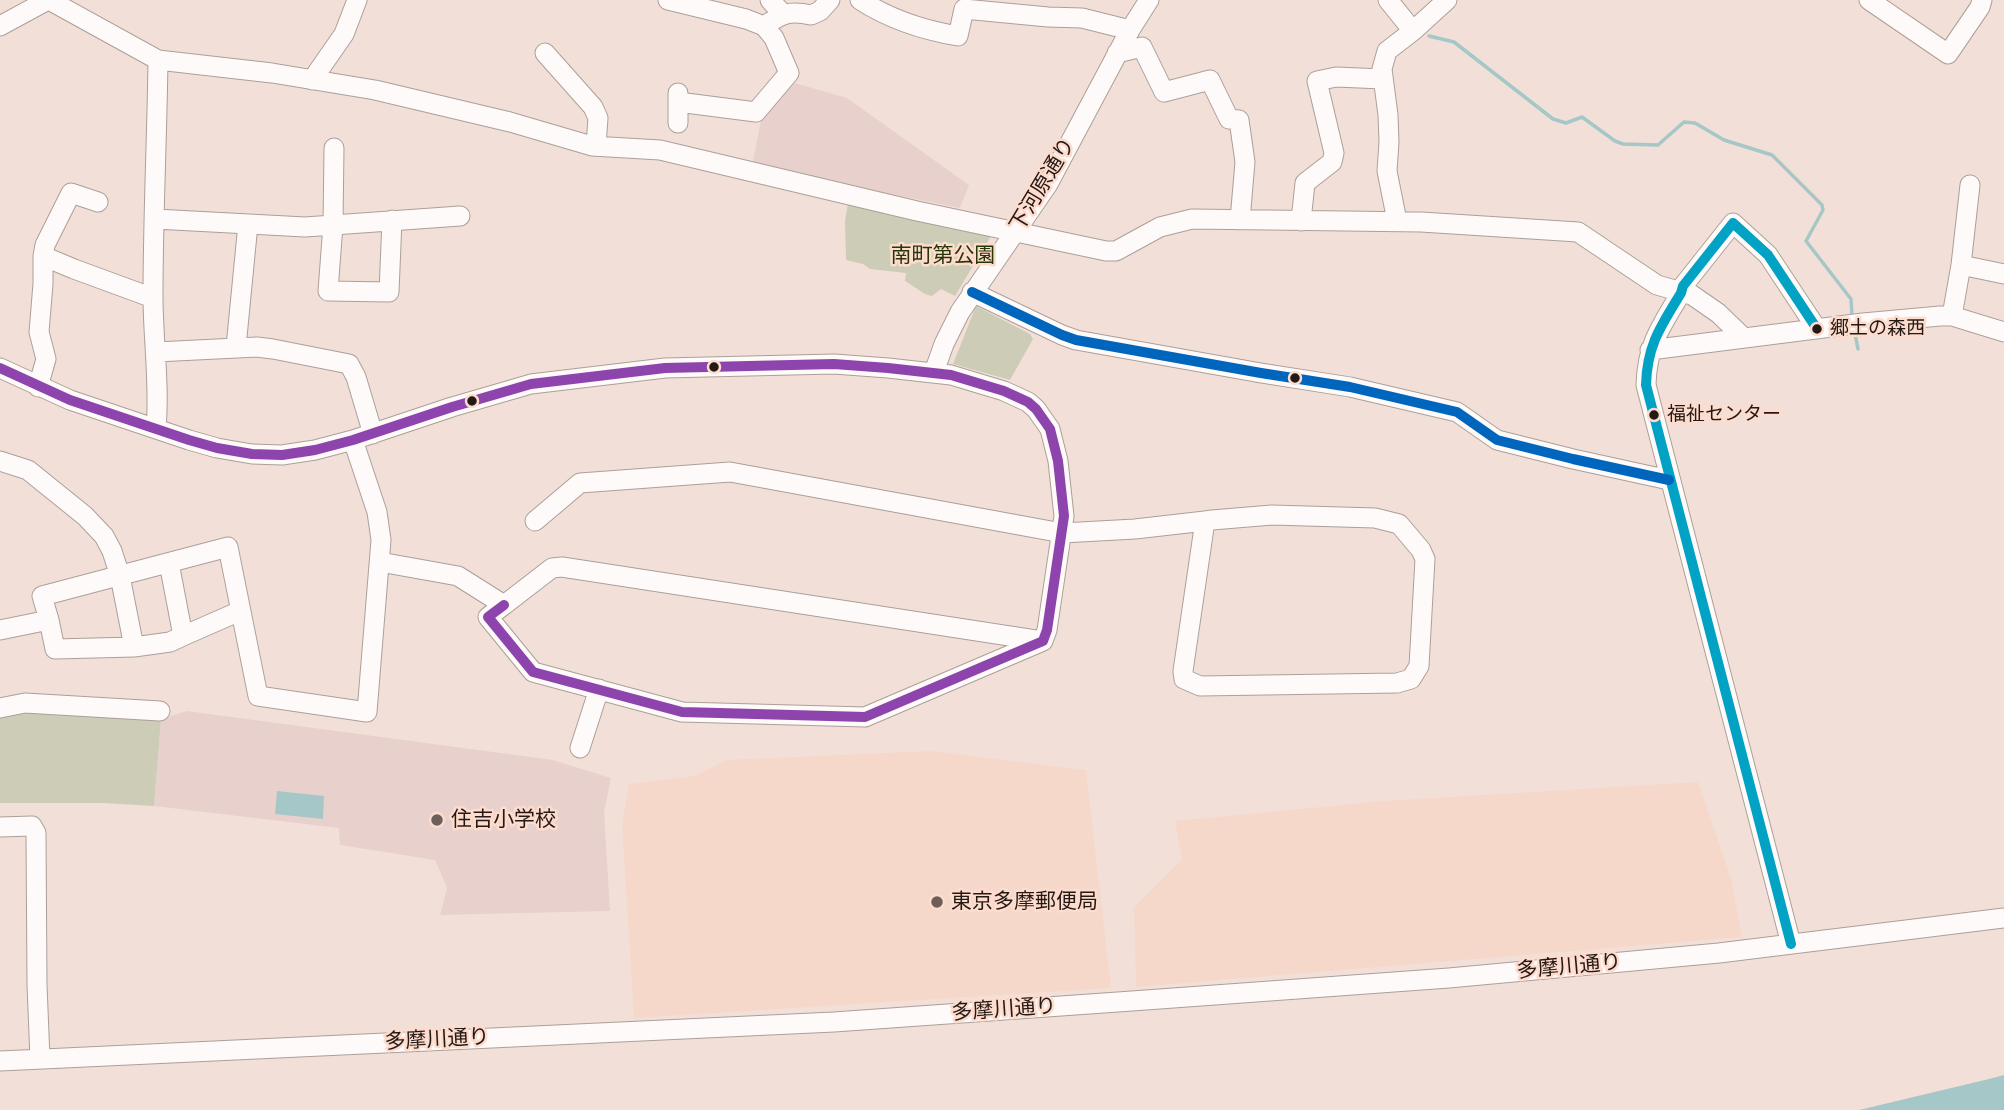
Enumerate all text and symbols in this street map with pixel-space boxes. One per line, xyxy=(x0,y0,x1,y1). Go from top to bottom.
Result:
street label: 下河原通り xyxy=(1005,134,1081,236)
park label: 南町第公園 xyxy=(891,243,995,269)
place label: 郷土の森西 xyxy=(1830,318,1925,340)
marker: 郷土の森西 xyxy=(1810,322,1824,336)
unlabelled marker xyxy=(707,360,721,374)
unlabelled marker xyxy=(1288,371,1302,385)
unlabelled marker xyxy=(465,394,479,408)
place label: 福祉センター xyxy=(1667,404,1781,426)
marker: 福祉センター xyxy=(1647,408,1661,422)
place label: 住吉小学校 xyxy=(451,807,556,833)
marker: 住吉小学校 xyxy=(429,812,445,828)
place label: 東京多摩郵便局 xyxy=(951,889,1098,915)
marker: 東京多摩郵便局 xyxy=(929,894,945,910)
street label: 多摩川通り xyxy=(1516,950,1622,984)
street label: 多摩川通り xyxy=(951,994,1057,1026)
street label: 多摩川通り xyxy=(384,1025,490,1055)

